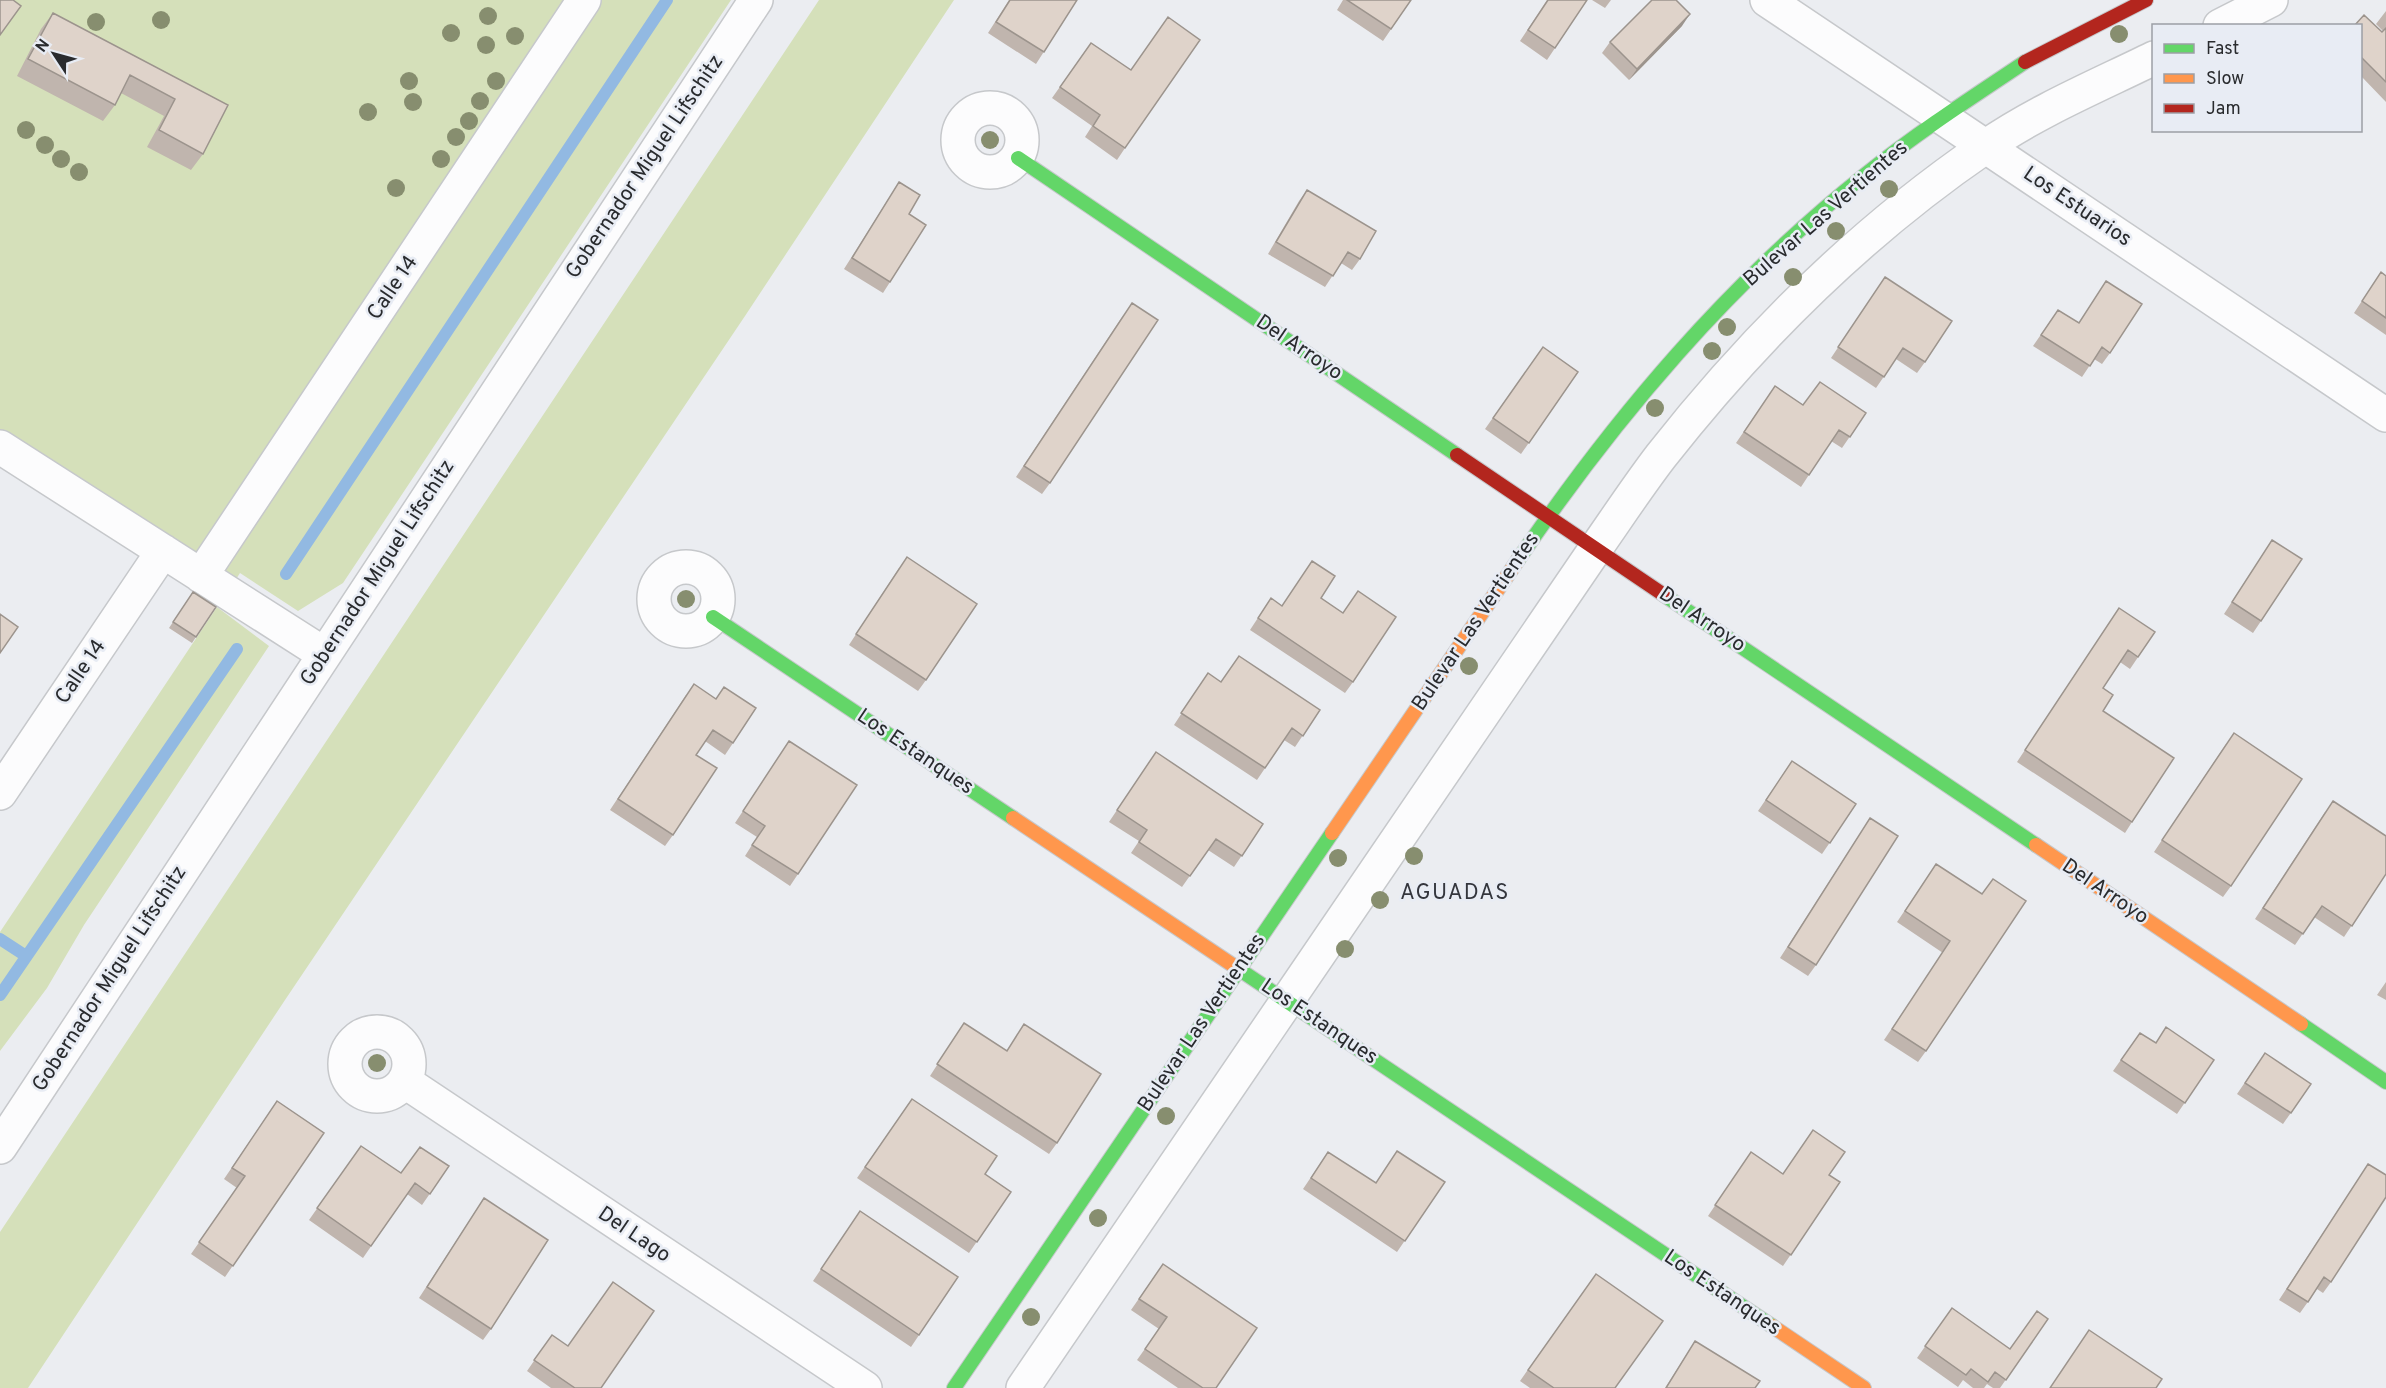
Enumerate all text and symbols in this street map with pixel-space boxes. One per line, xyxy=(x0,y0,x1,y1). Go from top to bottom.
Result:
north arrow xyxy=(24,24,84,84)
legend xyxy=(2152,24,2362,132)
text: N xyxy=(32,36,55,57)
text: Fast xyxy=(2206,38,2239,61)
street label: Gobernador Miguel Lifschitz xyxy=(560,50,730,284)
text: Slow xyxy=(2206,68,2244,91)
text: Jam xyxy=(2206,98,2241,121)
street label: Bulevar Las Vertientes xyxy=(1738,135,1914,293)
street label: Los Estuarios xyxy=(2018,161,2136,253)
street label: Calle 14 xyxy=(362,250,424,326)
street label: Del Arroyo xyxy=(1250,309,1348,387)
street label: Gobernador Miguel Lifschitz xyxy=(295,455,461,691)
street label: Bulevar Las Vertientes xyxy=(1406,528,1546,716)
street label: Del Arroyo xyxy=(1653,581,1751,659)
street label: Calle 14 xyxy=(50,634,112,710)
street label: Los Estanques xyxy=(851,703,979,801)
street label: Del Arroyo xyxy=(2056,853,2154,931)
street label: Gobernador Miguel Lifschitz xyxy=(27,861,193,1097)
district label: AGUADAS xyxy=(1400,880,1510,907)
street label: Bulevar Las Vertientes xyxy=(1132,929,1272,1117)
street label: Los Estanques xyxy=(1255,973,1383,1071)
street label: Del Lago xyxy=(592,1201,676,1269)
street label: Los Estanques xyxy=(1658,1244,1786,1342)

